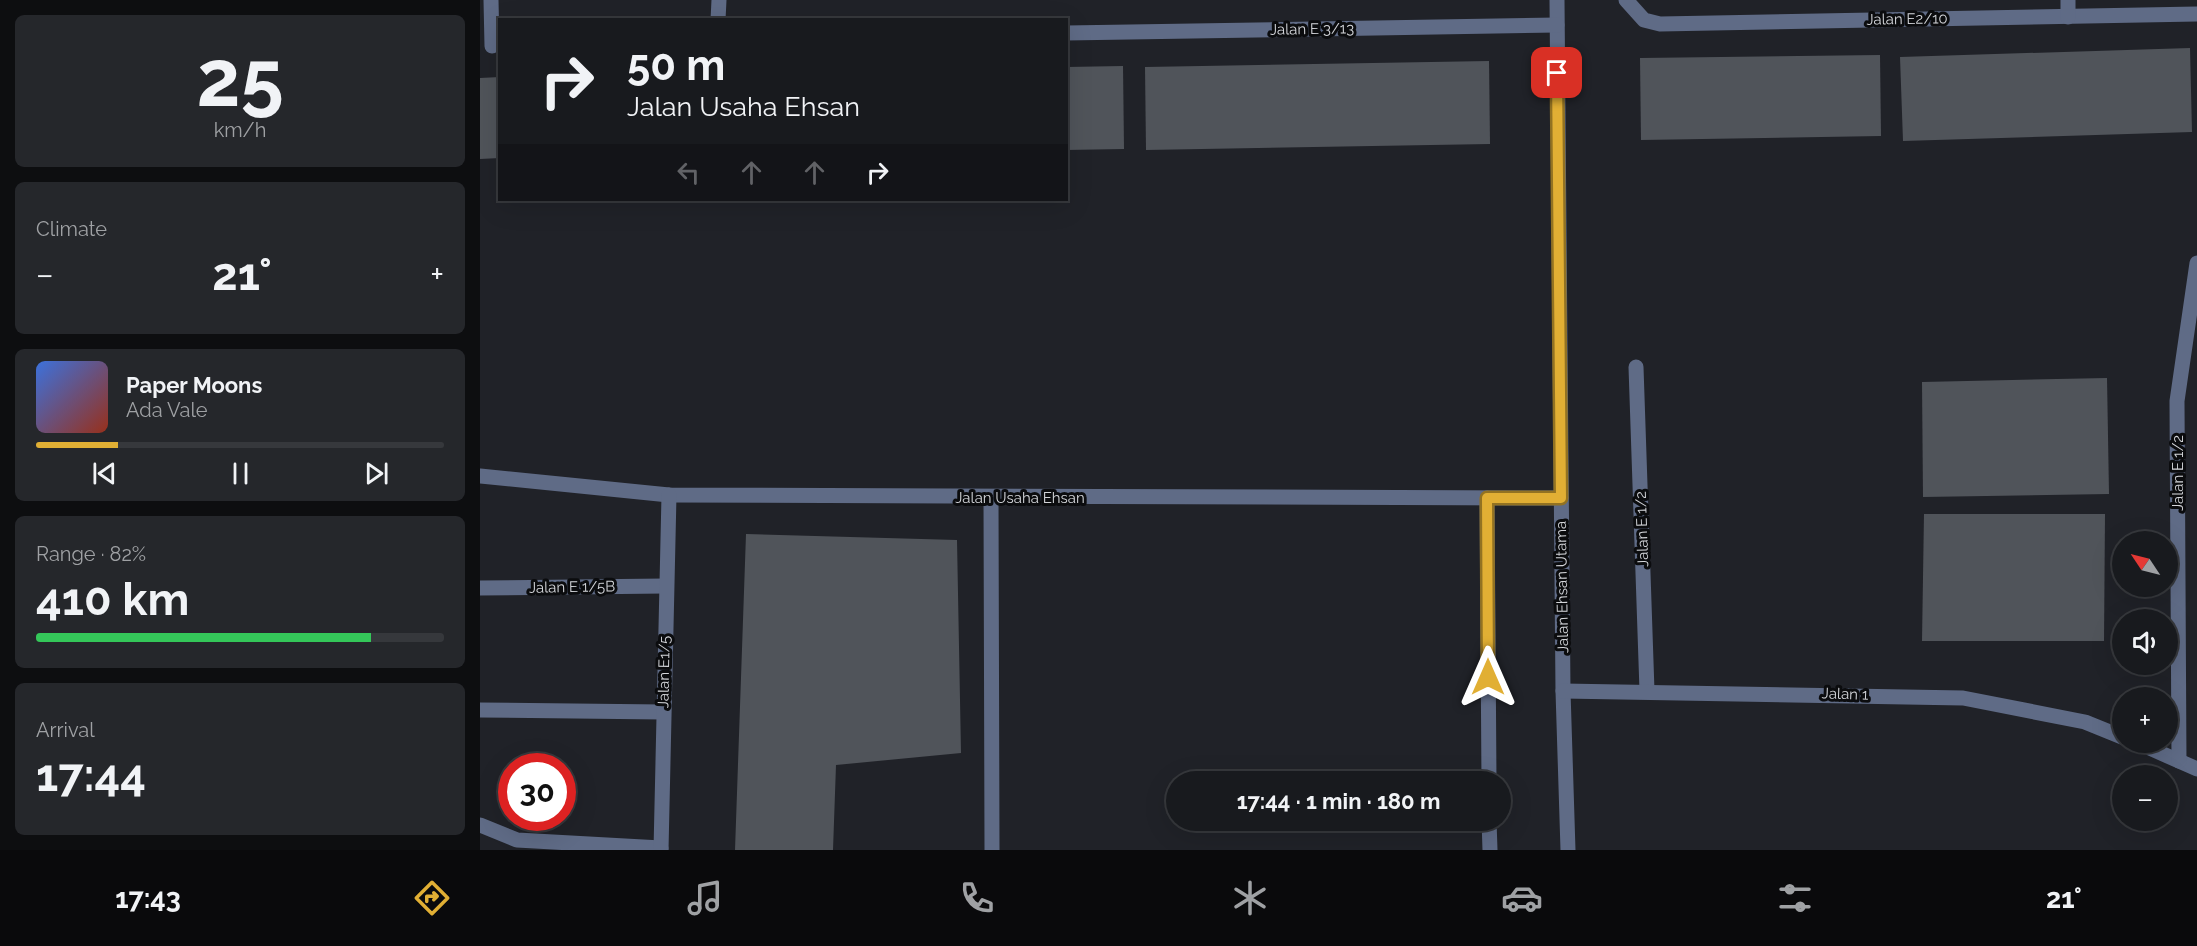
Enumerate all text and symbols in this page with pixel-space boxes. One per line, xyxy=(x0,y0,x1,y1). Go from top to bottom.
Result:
street label: Jalan E2/10 xyxy=(1866,9,1948,29)
street label: Jalan E 3/13 xyxy=(1270,19,1354,39)
text: 25 xyxy=(196,33,284,124)
text: 50 m xyxy=(627,41,725,90)
icon: right xyxy=(528,42,606,120)
pin xyxy=(1531,47,1582,98)
icon: arrive xyxy=(1540,56,1573,89)
text: Jalan Usaha Ehsan xyxy=(627,91,860,122)
text: km/h xyxy=(214,118,266,142)
icon: left xyxy=(672,156,705,189)
icon: ahead xyxy=(735,156,768,189)
icon: ahead xyxy=(798,156,831,189)
icon: right xyxy=(861,156,894,189)
text: Climate xyxy=(36,217,107,241)
text: 21° xyxy=(212,248,272,301)
text: − xyxy=(36,255,54,294)
text: + xyxy=(430,255,444,294)
text: Paper Moons xyxy=(126,372,262,398)
text: Ada Vale xyxy=(126,398,208,422)
street label: Jalan E 1/2 xyxy=(2169,435,2187,511)
icon: previous xyxy=(88,457,121,490)
icon: pause xyxy=(224,457,257,490)
icon: next xyxy=(360,457,393,490)
street label: Jalan Usaha Ehsan xyxy=(955,489,1085,507)
street label: Jalan E 1/2 xyxy=(1632,491,1652,567)
street label: Jalan Ehsan Utama xyxy=(1552,521,1572,653)
north arrow xyxy=(2112,531,2178,597)
map controls xyxy=(2112,531,2178,831)
text: Range · 82% xyxy=(36,542,146,566)
text: 410 km xyxy=(36,573,189,626)
street label: Jalan E 1/5B xyxy=(529,577,615,597)
button: sound xyxy=(2112,609,2178,675)
street label: Jalan E1/5 xyxy=(654,636,674,708)
position arrow xyxy=(1456,645,1520,709)
street label: Jalan 1 xyxy=(1821,684,1869,704)
button: + xyxy=(2112,687,2178,753)
text: Arrival xyxy=(36,718,95,742)
text: 17:44 xyxy=(36,749,146,802)
speed limit sign: 30 xyxy=(498,753,576,831)
button: − xyxy=(2112,765,2178,831)
text: 17:44 · 1 min · 180 m xyxy=(1237,788,1440,814)
icon: directions xyxy=(411,877,453,919)
icon: music xyxy=(684,877,726,919)
icon: phone xyxy=(956,877,998,919)
icon: climate xyxy=(1229,877,1271,919)
icon: car xyxy=(1501,877,1543,919)
icon: filters xyxy=(1774,877,1816,919)
text: 17:43 xyxy=(115,883,181,914)
text: 21° xyxy=(2046,883,2082,914)

